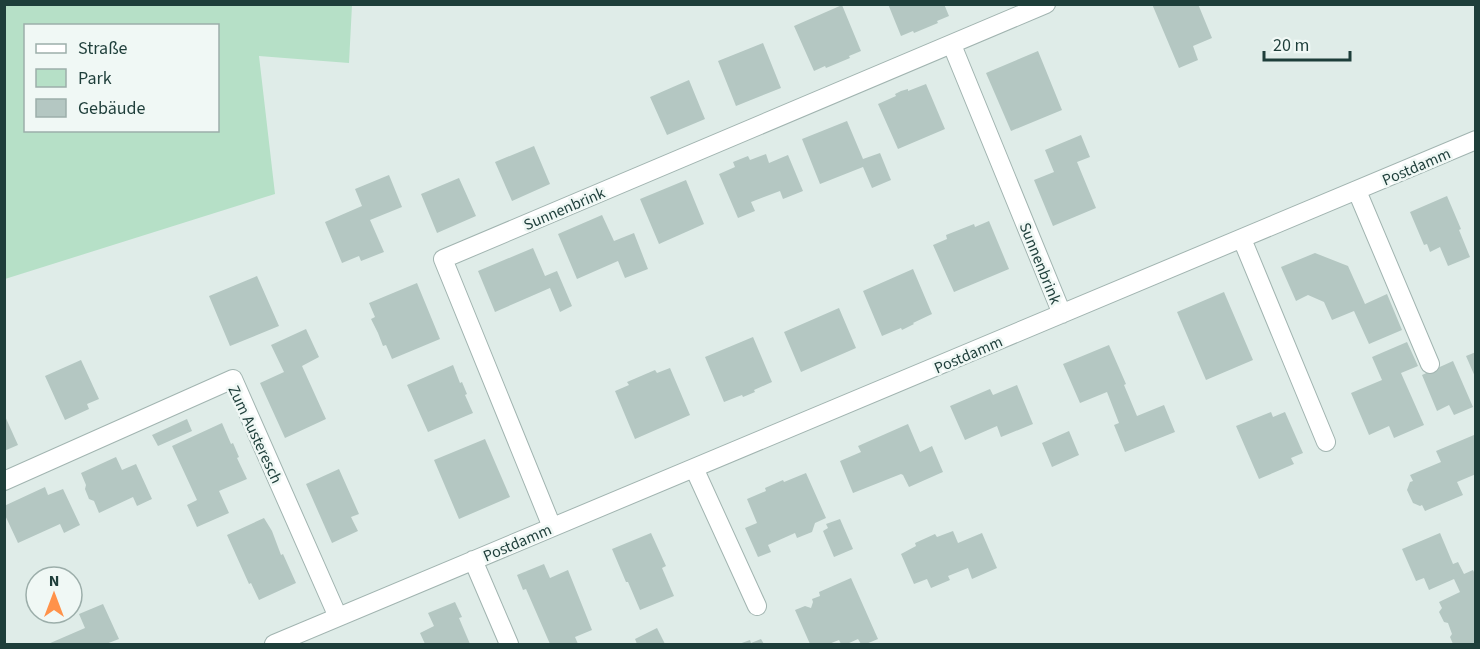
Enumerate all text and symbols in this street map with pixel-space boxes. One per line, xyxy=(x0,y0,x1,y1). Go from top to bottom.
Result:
legend xyxy=(24,24,219,132)
scale bar xyxy=(1264,24,1350,62)
text: 20 m xyxy=(1273,33,1309,58)
text: Straße xyxy=(78,36,128,61)
text: Park xyxy=(78,66,112,91)
text: Gebäude xyxy=(78,96,146,121)
street label: Postdamm xyxy=(1379,143,1454,191)
street label: Sunnenbrink xyxy=(520,182,609,236)
street label: Sunnenbrink xyxy=(1014,219,1066,308)
street label: Postdamm xyxy=(931,331,1006,379)
street label: Zum Austeresch xyxy=(223,382,288,487)
street label: Postdamm xyxy=(480,519,555,567)
north arrow xyxy=(24,565,84,625)
text: N xyxy=(49,570,59,592)

